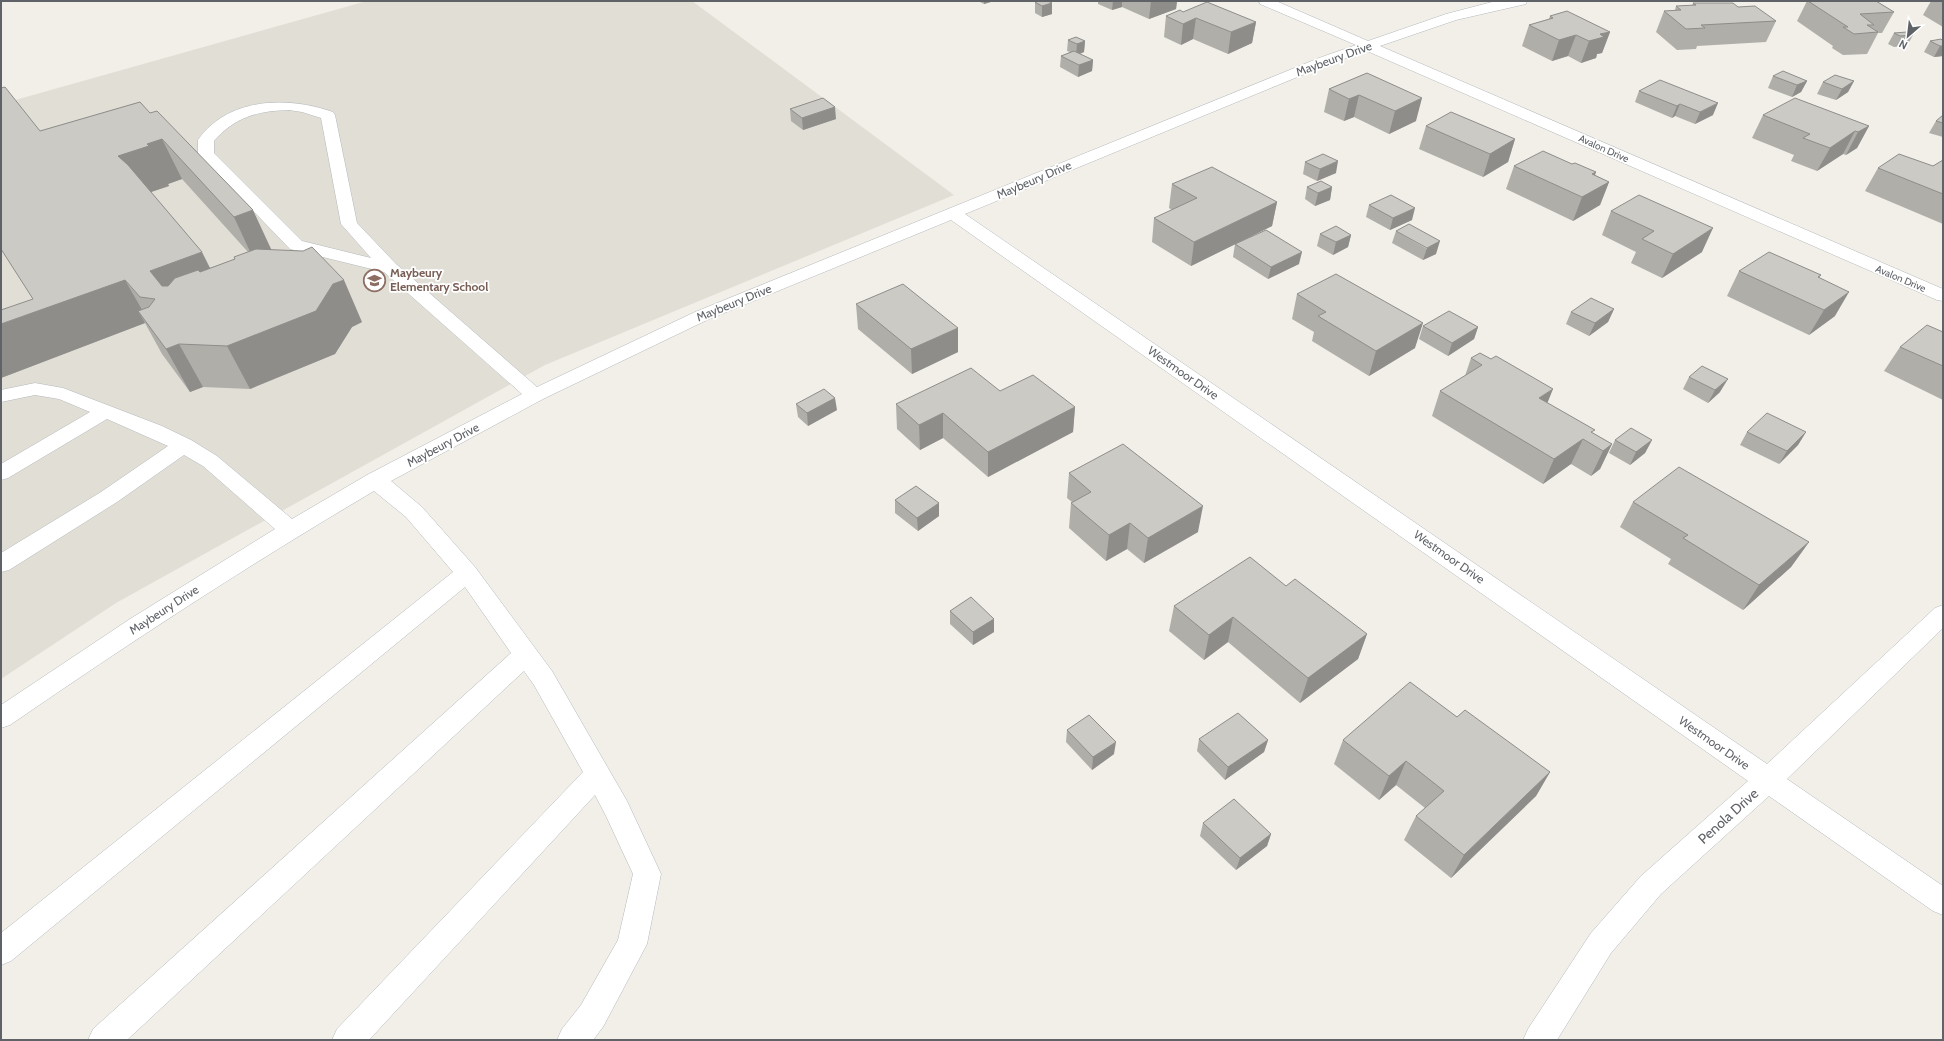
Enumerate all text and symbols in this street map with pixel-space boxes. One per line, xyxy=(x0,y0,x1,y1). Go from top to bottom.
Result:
north arrow xyxy=(1888,16,1928,56)
text: N xyxy=(1897,37,1910,53)
street label: Maybeury Drive xyxy=(1294,38,1374,79)
street label: Avalon Drive xyxy=(1577,132,1631,165)
street label: Maybeury Drive xyxy=(994,157,1073,202)
street label: Avalon Drive xyxy=(1874,262,1928,295)
place label: Maybeury Elementary School xyxy=(390,265,488,294)
school or university icon: Maybeury Elementary School xyxy=(362,267,388,293)
street label: Maybeury Drive xyxy=(694,281,774,324)
street label: Westmoor Drive xyxy=(1145,343,1222,403)
street label: Maybeury Drive xyxy=(404,419,482,470)
street label: Westmoor Drive xyxy=(1411,527,1488,587)
street label: Maybeury Drive xyxy=(126,582,201,638)
street label: Westmoor Drive xyxy=(1676,713,1753,773)
street label: Penola Drive xyxy=(1694,784,1762,848)

